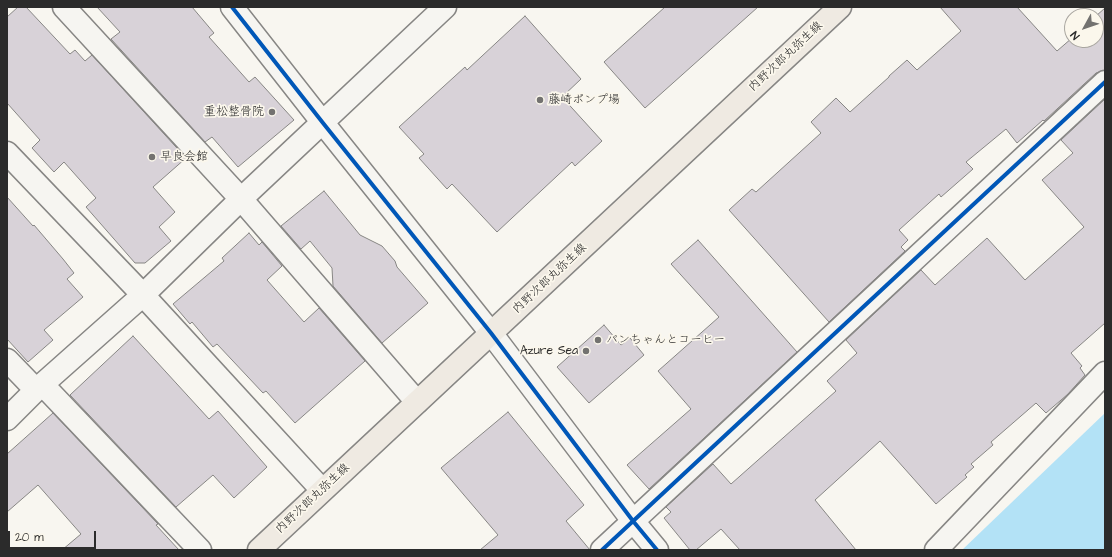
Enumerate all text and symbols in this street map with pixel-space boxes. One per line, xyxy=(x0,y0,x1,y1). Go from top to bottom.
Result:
north arrow xyxy=(1064,8,1104,48)
street label: 内野次郎丸弥生線 xyxy=(746,19,826,95)
text: N xyxy=(1067,28,1083,43)
place label: 藤崎ポンプ場 xyxy=(548,93,620,107)
marker: 藤崎ポンプ場 xyxy=(535,95,545,105)
place label: 重松整骨院 xyxy=(204,105,264,119)
marker: 重松整骨院 xyxy=(267,107,277,117)
place label: 早良会館 xyxy=(160,150,208,164)
marker: 早良会館 xyxy=(147,152,157,162)
street label: 内野次郎丸弥生線 xyxy=(510,241,590,317)
place label: パンちゃんとコーヒー xyxy=(606,333,725,347)
marker: パンちゃんとコーヒー xyxy=(593,335,603,345)
place label: Azure Sea xyxy=(520,344,578,358)
marker: Azure Sea xyxy=(581,346,591,356)
street label: 内野次郎丸弥生線 xyxy=(273,461,353,537)
scale bar xyxy=(10,523,98,549)
text: 20 m xyxy=(15,529,44,546)

